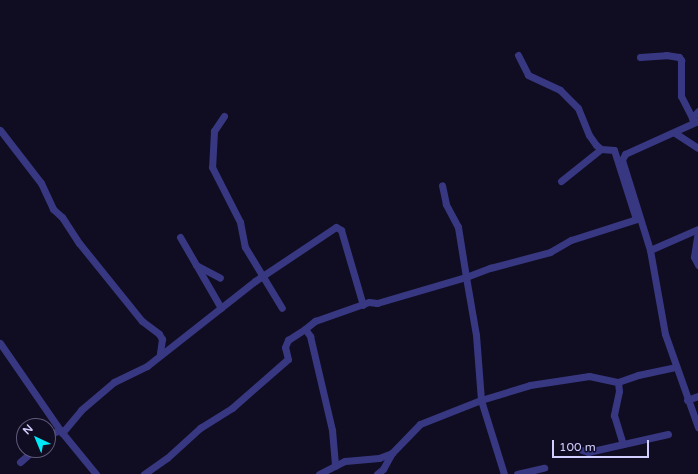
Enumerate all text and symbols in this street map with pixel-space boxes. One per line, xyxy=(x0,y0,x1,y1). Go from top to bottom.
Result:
north arrow xyxy=(16,418,56,458)
text: N xyxy=(20,422,36,437)
scale bar xyxy=(554,432,651,458)
text: 100 m xyxy=(559,440,596,454)

